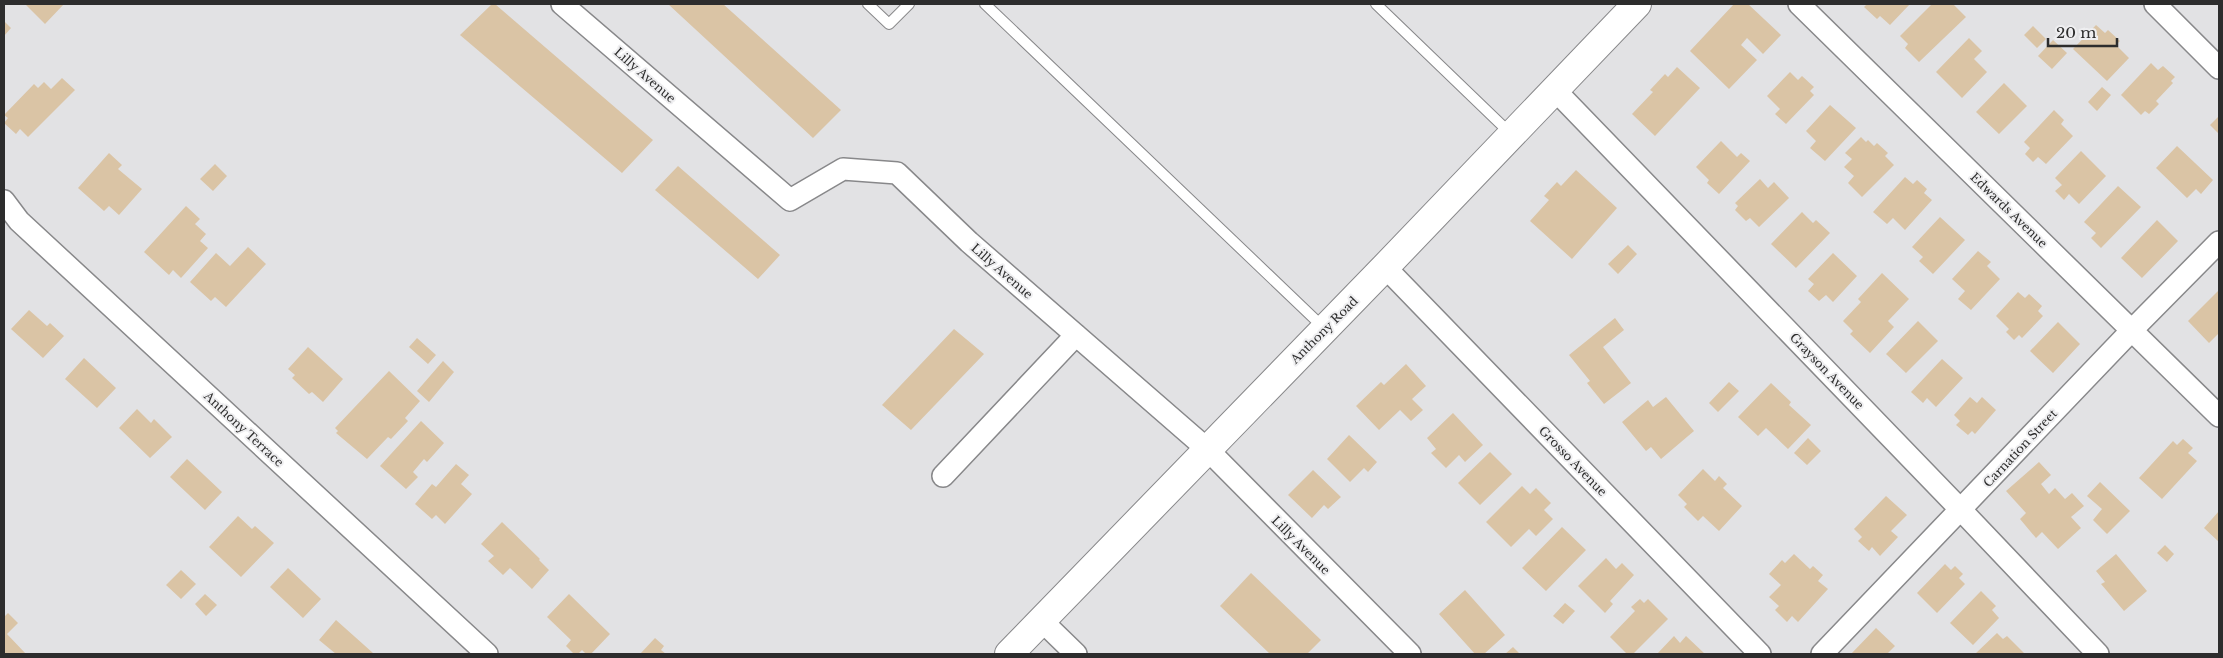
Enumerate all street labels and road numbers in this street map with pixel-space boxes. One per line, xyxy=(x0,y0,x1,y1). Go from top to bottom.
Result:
street label: Lilly Avenue xyxy=(611,44,679,106)
street label: Edwards Avenue xyxy=(1967,169,2051,251)
street label: Lilly Avenue xyxy=(968,240,1036,302)
street label: Anthony Road xyxy=(1287,293,1361,367)
street label: Grayson Avenue xyxy=(1787,330,1867,412)
street label: Anthony Terrace xyxy=(200,388,287,470)
street label: Carnation Street xyxy=(1980,406,2060,490)
street label: Grosso Avenue xyxy=(1536,423,1610,499)
street label: Lilly Avenue xyxy=(1269,513,1333,577)

